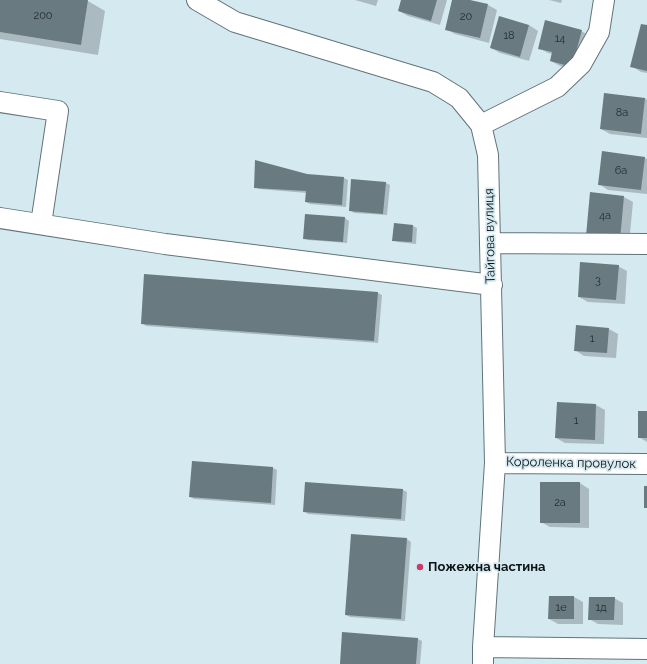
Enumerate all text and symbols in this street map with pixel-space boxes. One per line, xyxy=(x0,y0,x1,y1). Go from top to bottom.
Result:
house number: 200 xyxy=(33,9,53,23)
house number: 20 xyxy=(460,10,472,24)
house number: 18 xyxy=(503,29,515,43)
house number: 14 xyxy=(555,32,565,46)
house number: 8а xyxy=(616,106,628,120)
house number: 6а xyxy=(615,164,627,178)
street label: Тайгова вулиця xyxy=(481,188,499,284)
house number: 4а xyxy=(599,209,611,223)
house number: 3 xyxy=(595,274,601,288)
house number: 1 xyxy=(590,332,594,346)
house number: 1 xyxy=(574,414,578,428)
street label: Короленка провулок xyxy=(506,454,636,472)
house number: 2а xyxy=(554,496,566,510)
place label: Пожежна частина xyxy=(428,559,545,575)
marker: Пожежна частина xyxy=(415,562,425,572)
house number: 1е xyxy=(555,601,567,615)
house number: 1д xyxy=(595,601,607,615)

